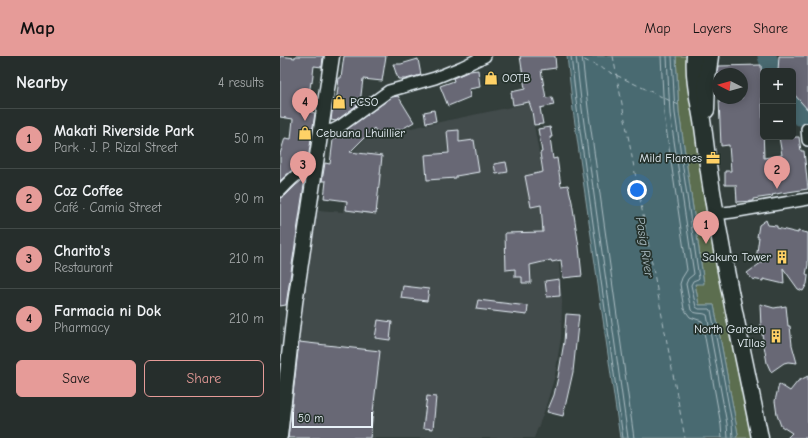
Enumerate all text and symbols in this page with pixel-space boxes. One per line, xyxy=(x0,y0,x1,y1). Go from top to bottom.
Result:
text: Map xyxy=(20,17,55,39)
text: Map xyxy=(644,20,671,37)
text: Layers xyxy=(693,20,731,37)
text: Share xyxy=(753,20,788,37)
north arrow xyxy=(712,68,748,104)
map controls xyxy=(760,68,796,140)
button: + xyxy=(760,68,796,104)
shop icon: OOTB xyxy=(483,70,499,86)
place label: OOTB xyxy=(502,71,531,85)
text: Nearby xyxy=(16,73,67,92)
text: 4 results xyxy=(218,75,264,90)
pin: 4 xyxy=(292,88,318,121)
shop icon: PCSO xyxy=(331,94,347,110)
place label: PCSO xyxy=(350,95,379,109)
button: − xyxy=(760,104,796,140)
text: Makati Riverside Park xyxy=(54,122,194,140)
shop icon: Cebuana Lhuillier xyxy=(297,125,313,141)
place label: Cebuana Lhuillier xyxy=(316,126,405,140)
text: 1 xyxy=(26,131,32,146)
text: 50 m xyxy=(234,131,264,146)
text: Park · J. P. Rizal Street xyxy=(54,140,177,155)
office icon: Mild Flames xyxy=(705,150,721,166)
pin: 3 xyxy=(290,151,316,184)
place label: Mild Flames xyxy=(640,151,702,165)
pin: 2 xyxy=(764,156,790,189)
your location xyxy=(627,180,647,200)
text: Coz Coffee xyxy=(54,182,123,200)
text: 2 xyxy=(26,191,32,206)
text: 90 m xyxy=(234,191,264,206)
text: Café · Camia Street xyxy=(54,200,161,215)
pin: 1 xyxy=(693,211,719,244)
water label: Pasig River xyxy=(633,216,657,279)
text: Charito's xyxy=(54,242,110,260)
building icon: Sakura Tower xyxy=(774,249,790,265)
place label: Sakura Tower xyxy=(702,250,771,264)
text: 3 xyxy=(26,251,32,266)
text: 210 m xyxy=(229,251,264,266)
text: Restaurant xyxy=(54,260,113,275)
text: Farmacia ni Dok xyxy=(54,302,161,320)
text: 4 xyxy=(26,311,32,326)
text: 210 m xyxy=(229,311,264,326)
text: Pharmacy xyxy=(54,320,110,335)
place label: North Garden VIllas xyxy=(694,322,765,350)
building icon: North Garden VIllas xyxy=(768,328,784,344)
button: Save xyxy=(16,360,136,397)
button: Share xyxy=(144,360,264,397)
scale bar xyxy=(292,410,373,429)
text: 50 m xyxy=(298,412,323,425)

